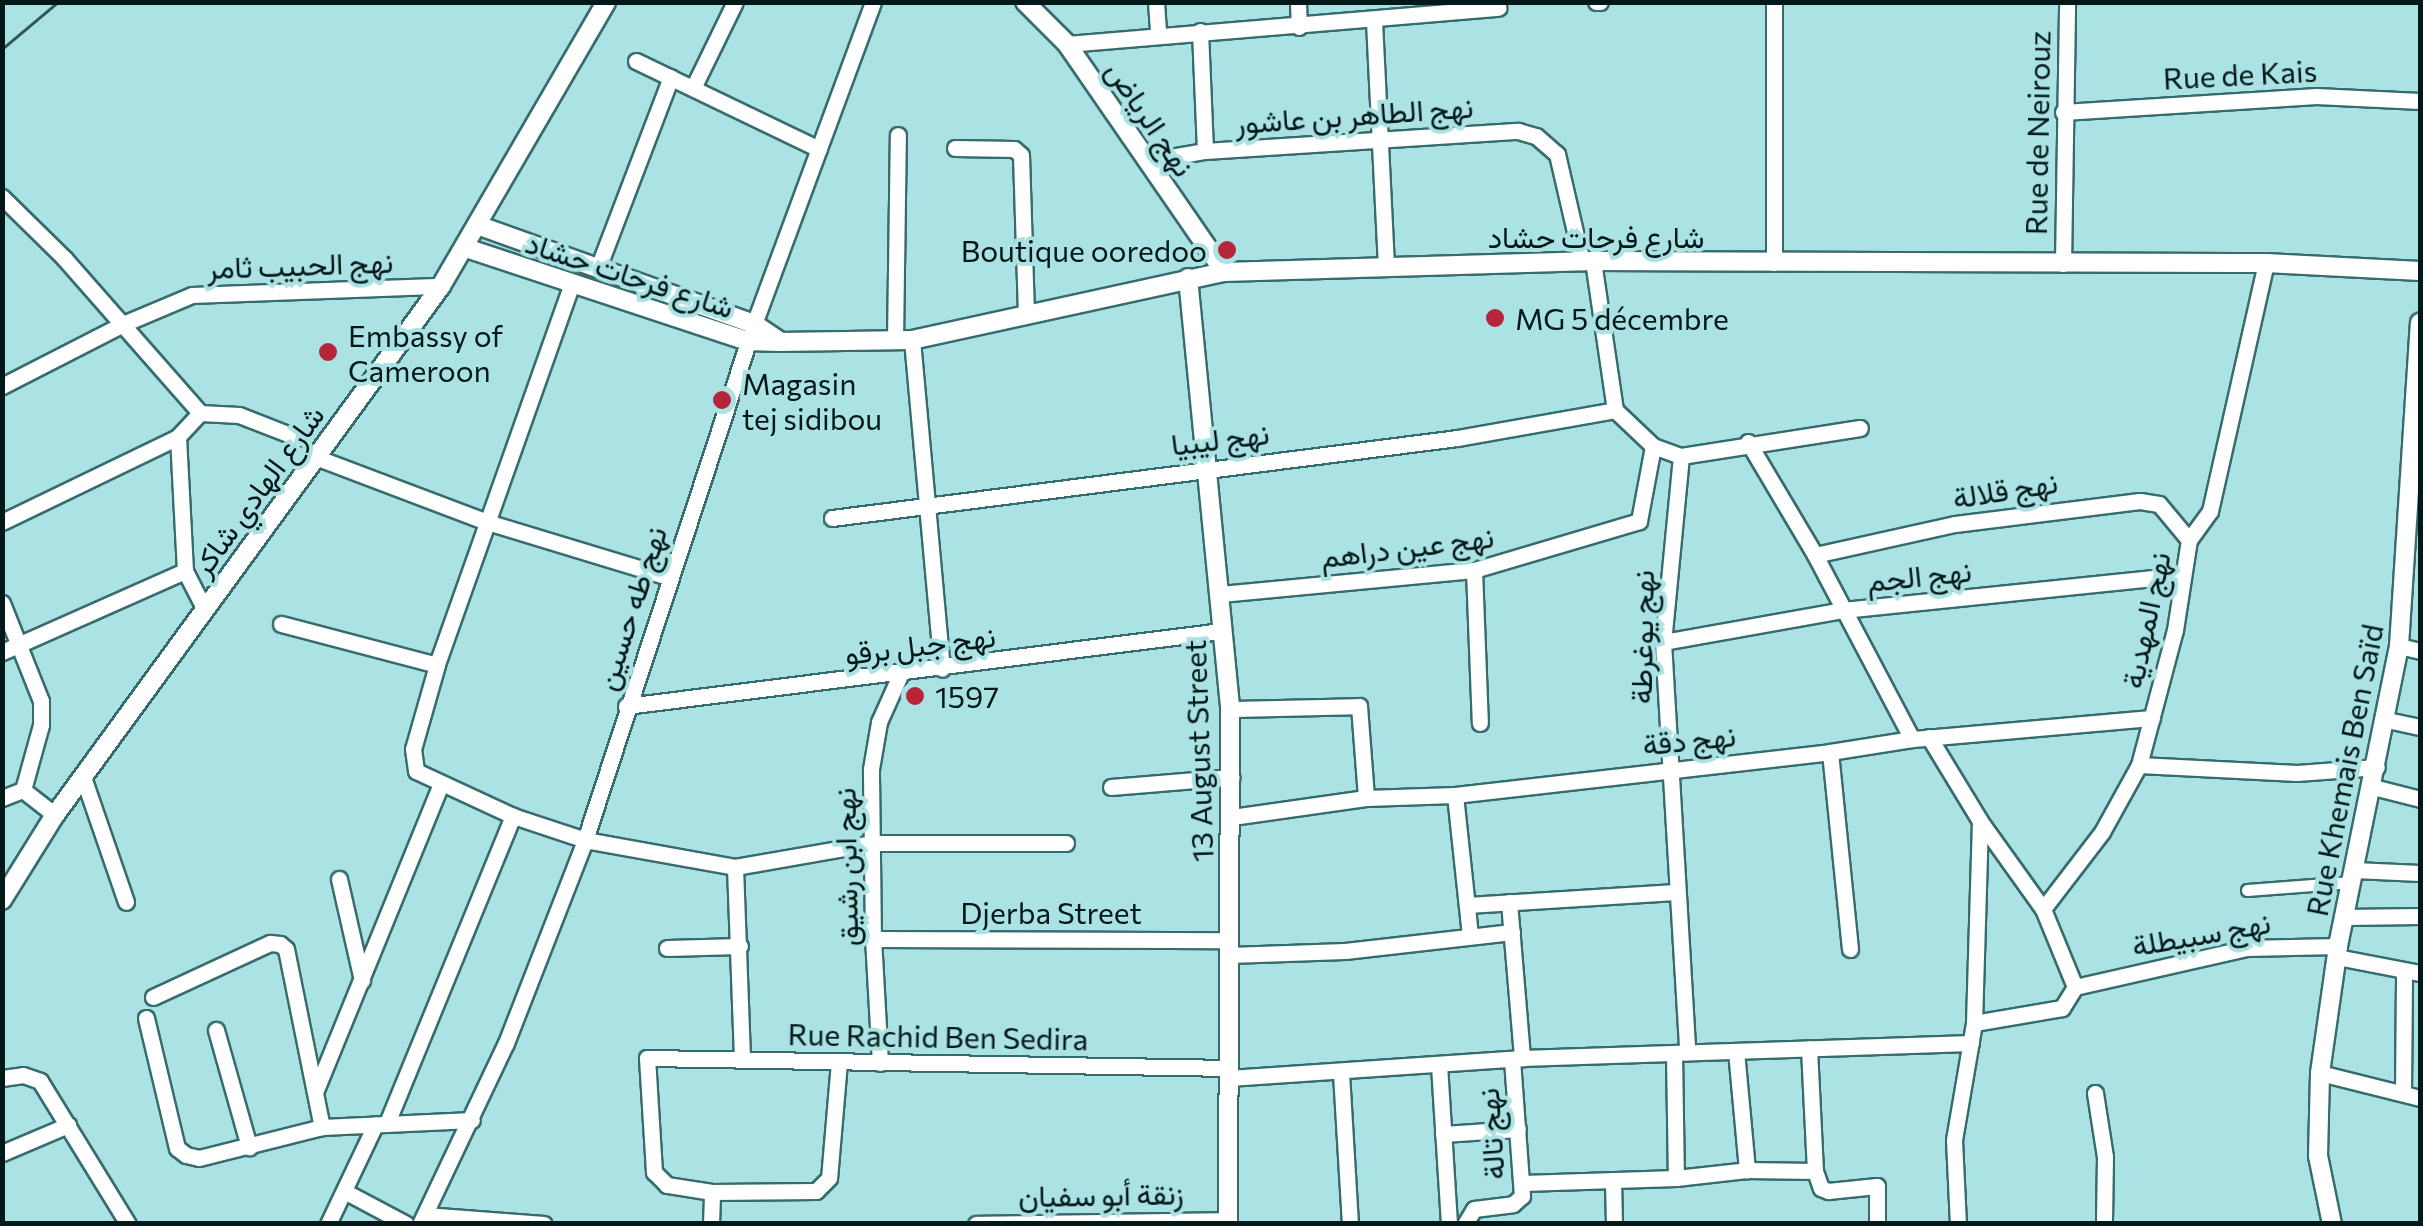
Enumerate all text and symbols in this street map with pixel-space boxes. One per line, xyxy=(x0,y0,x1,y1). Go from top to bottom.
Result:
street label: Rue de Neirouz xyxy=(2017,31,2057,235)
street label: Rue de Kais xyxy=(2162,52,2318,96)
street label: نهج الرياض xyxy=(1099,53,1203,183)
street label: نهج الطاهر بن عاشور xyxy=(1234,88,1474,140)
street label: شارع فرحات حشاد xyxy=(1488,218,1704,254)
street label: شارع فرحات حشاد xyxy=(521,223,739,325)
place label: Boutique ooredoo xyxy=(961,232,1207,268)
marker: Boutique ooredoo xyxy=(1216,239,1238,261)
street label: نهج الحبيب ثامر xyxy=(206,243,394,285)
place label: MG 5 décembre xyxy=(1515,300,1729,336)
marker: MG 5 décembre xyxy=(1484,307,1506,329)
place label: Embassy of Cameroon xyxy=(348,317,503,388)
marker: Embassy of Cameroon xyxy=(317,341,339,363)
place label: Magasin tej sidibou xyxy=(742,365,882,436)
marker: Magasin tej sidibou xyxy=(711,389,733,411)
street label: شارع الهادي شاكر xyxy=(183,398,331,582)
street label: نهج ليبيا xyxy=(1169,414,1271,462)
street label: نهج قلالة xyxy=(1950,463,2060,515)
street label: نهج عين دراهم xyxy=(1318,518,1496,574)
street label: نهج طه حسين xyxy=(587,522,673,694)
street label: نهج المهدية xyxy=(2113,549,2177,691)
street label: نهج الجم xyxy=(1865,552,1973,598)
street label: نهج يوغرطة xyxy=(1622,570,1660,704)
street label: نهج جبل برقو xyxy=(843,617,997,671)
street label: Rue Khemais Ben Saïd xyxy=(2298,621,2390,919)
street label: 13 August Street xyxy=(1176,639,1220,863)
place label: 1597 xyxy=(935,678,999,714)
marker: 1597 xyxy=(904,685,926,707)
street label: نهج دقة xyxy=(1641,716,1737,762)
street label: نهج ابن رشيق xyxy=(826,787,864,947)
street label: Djerba Street xyxy=(960,894,1142,930)
street label: نهج سبيطلة xyxy=(2129,903,2273,963)
street label: Rue Rachid Ben Sedira xyxy=(787,1015,1089,1057)
street label: نهج تالة xyxy=(1469,1087,1511,1181)
street label: زنقة أبو سفيان xyxy=(1018,1175,1184,1213)

